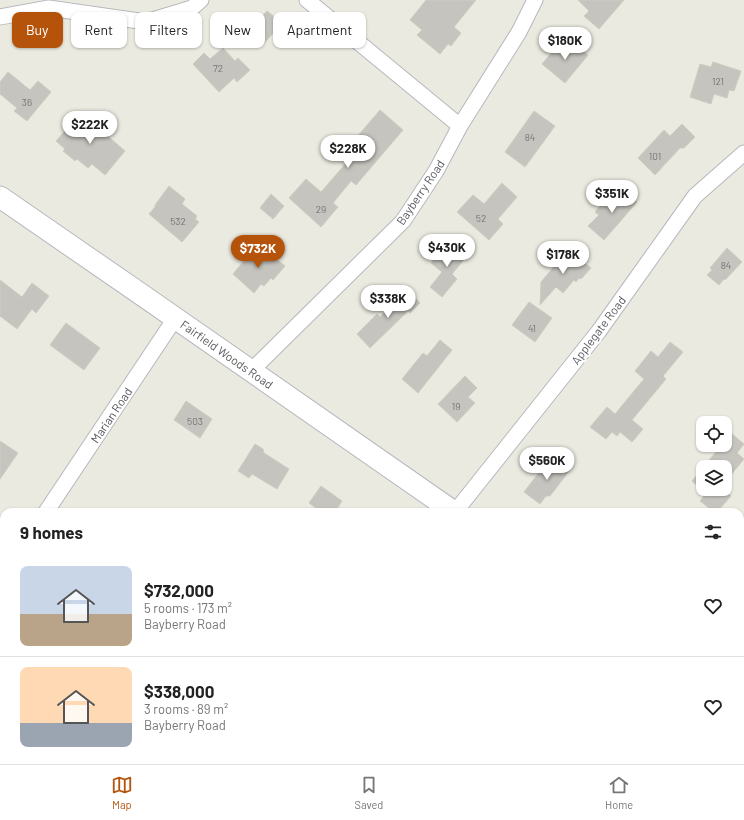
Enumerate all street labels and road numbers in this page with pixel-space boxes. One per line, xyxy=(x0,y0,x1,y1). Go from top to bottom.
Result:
street label: Bayberry Road xyxy=(393,157,447,227)
street label: Applegate Road xyxy=(568,293,628,367)
street label: Fairfield Woods Road xyxy=(178,317,276,391)
street label: Marian Road xyxy=(87,385,135,445)

